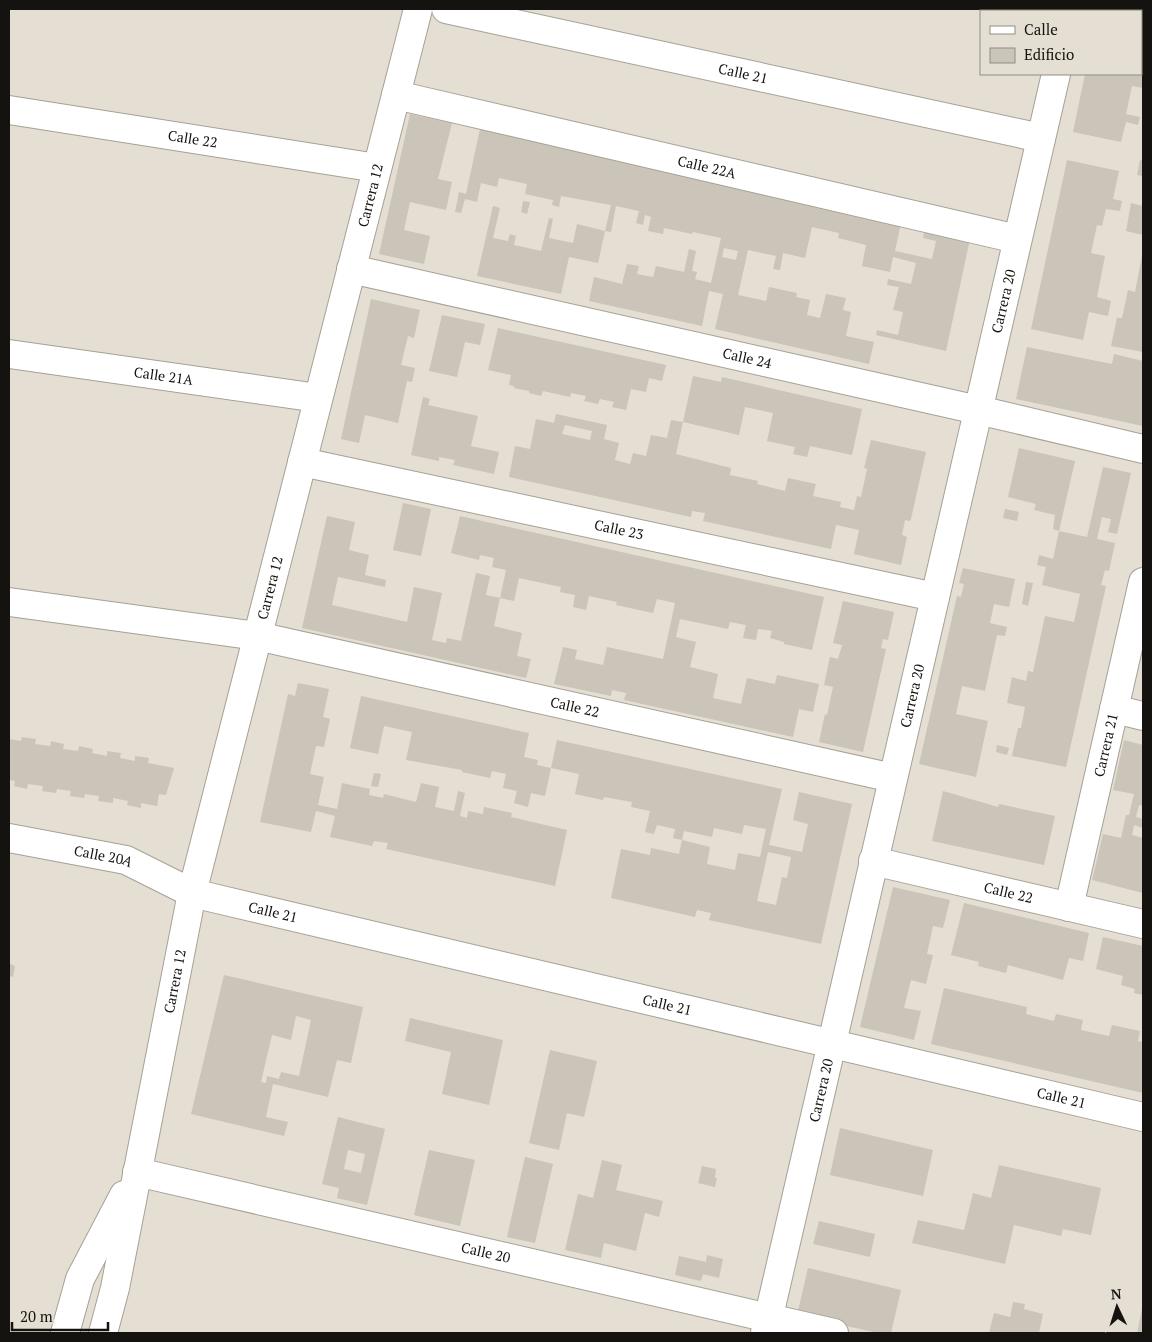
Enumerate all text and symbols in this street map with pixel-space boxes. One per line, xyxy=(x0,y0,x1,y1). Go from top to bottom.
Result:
legend xyxy=(980,10,1142,75)
text: Calle xyxy=(1024,19,1058,39)
text: Edificio xyxy=(1024,44,1074,64)
street label: Calle 21 xyxy=(717,58,770,87)
street label: Calle 22 xyxy=(167,125,219,152)
street label: Calle 22A xyxy=(676,151,738,183)
street label: Carrera 12 xyxy=(353,162,387,229)
street label: Carrera 20 xyxy=(986,267,1020,335)
street label: Calle 24 xyxy=(721,343,774,372)
street label: Calle 21A xyxy=(133,362,195,389)
street label: Calle 23 xyxy=(593,515,645,544)
street label: Carrera 12 xyxy=(252,554,287,621)
street label: Carrera 20 xyxy=(895,662,928,729)
street label: Calle 22 xyxy=(549,692,601,721)
street label: Carrera 21 xyxy=(1089,711,1122,779)
street label: Calle 20A xyxy=(72,840,137,871)
street label: Calle 22 xyxy=(982,877,1035,907)
street label: Calle 21 xyxy=(247,897,300,927)
street label: Carrera 12 xyxy=(159,948,190,1015)
street label: Calle 21 xyxy=(641,989,694,1019)
street label: Carrera 20 xyxy=(804,1057,837,1124)
street label: Calle 21 xyxy=(1035,1082,1088,1112)
street label: Calle 20 xyxy=(459,1237,512,1267)
north arrow xyxy=(1092,1282,1142,1332)
text: N xyxy=(1110,1284,1122,1303)
scale bar xyxy=(12,1300,109,1332)
text: 20 m xyxy=(20,1306,53,1326)

